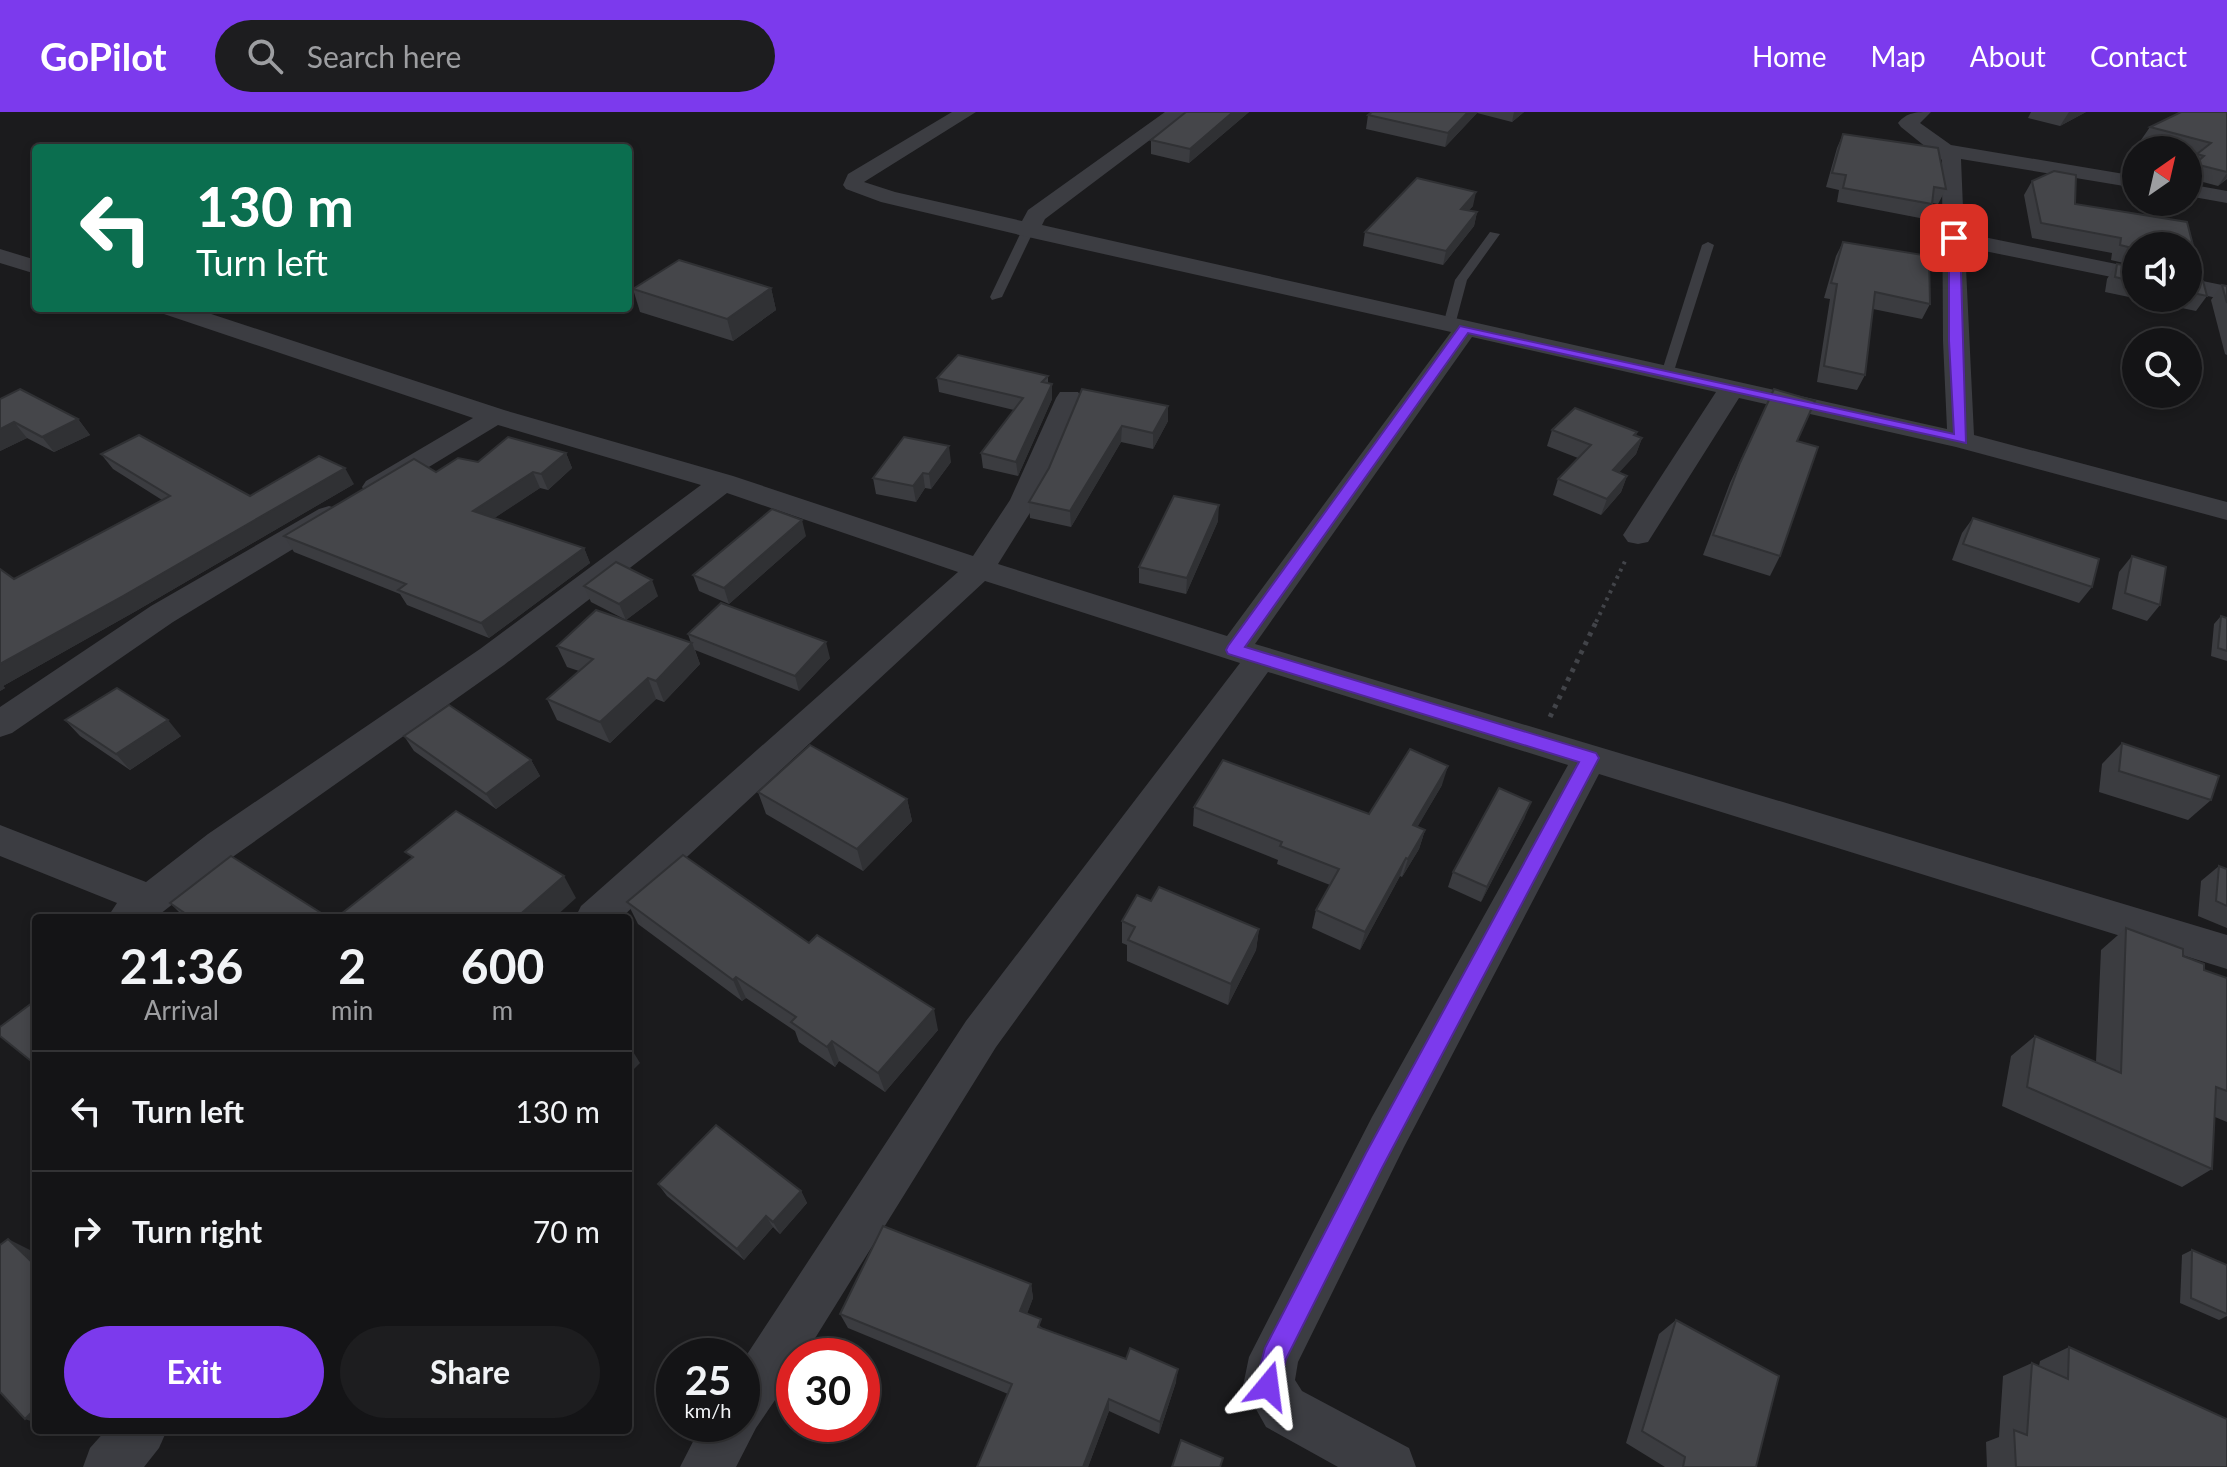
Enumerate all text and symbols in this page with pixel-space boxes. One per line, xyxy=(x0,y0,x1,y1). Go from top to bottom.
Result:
search box xyxy=(215,20,775,92)
text: GoPilot xyxy=(40,33,167,79)
icon: search xyxy=(243,34,287,78)
text: Search here xyxy=(307,38,461,74)
text: Home xyxy=(1752,39,1827,73)
text: Map xyxy=(1871,39,1926,73)
text: About xyxy=(1970,39,2046,73)
text: Contact xyxy=(2090,39,2187,73)
north arrow xyxy=(2122,136,2202,216)
map controls xyxy=(2122,136,2202,408)
text: 130 m xyxy=(196,172,354,239)
icon: left xyxy=(64,176,168,280)
pin xyxy=(1920,204,1988,272)
icon: arrive xyxy=(1932,216,1976,260)
button: sound xyxy=(2122,232,2202,312)
text: Turn left xyxy=(196,240,328,284)
button: search xyxy=(2122,328,2202,408)
text: 21:36 xyxy=(120,937,243,994)
text: 2 xyxy=(338,937,366,994)
text: 600 xyxy=(461,937,544,994)
text: Arrival xyxy=(144,994,219,1026)
text: min xyxy=(331,994,373,1026)
text: m xyxy=(492,994,513,1026)
icon: left xyxy=(64,1089,108,1133)
text: Turn left xyxy=(132,1093,244,1129)
text: 130 m xyxy=(515,1093,600,1129)
icon: right xyxy=(64,1209,108,1253)
text: Turn right xyxy=(132,1213,262,1249)
text: 70 m xyxy=(533,1213,600,1249)
button: Exit xyxy=(64,1326,324,1418)
button: Share xyxy=(340,1326,600,1418)
speed limit sign: 30 xyxy=(776,1338,880,1442)
position arrow xyxy=(1226,1344,1310,1428)
text: 25 xyxy=(685,1356,731,1404)
text: km/h xyxy=(685,1398,731,1422)

